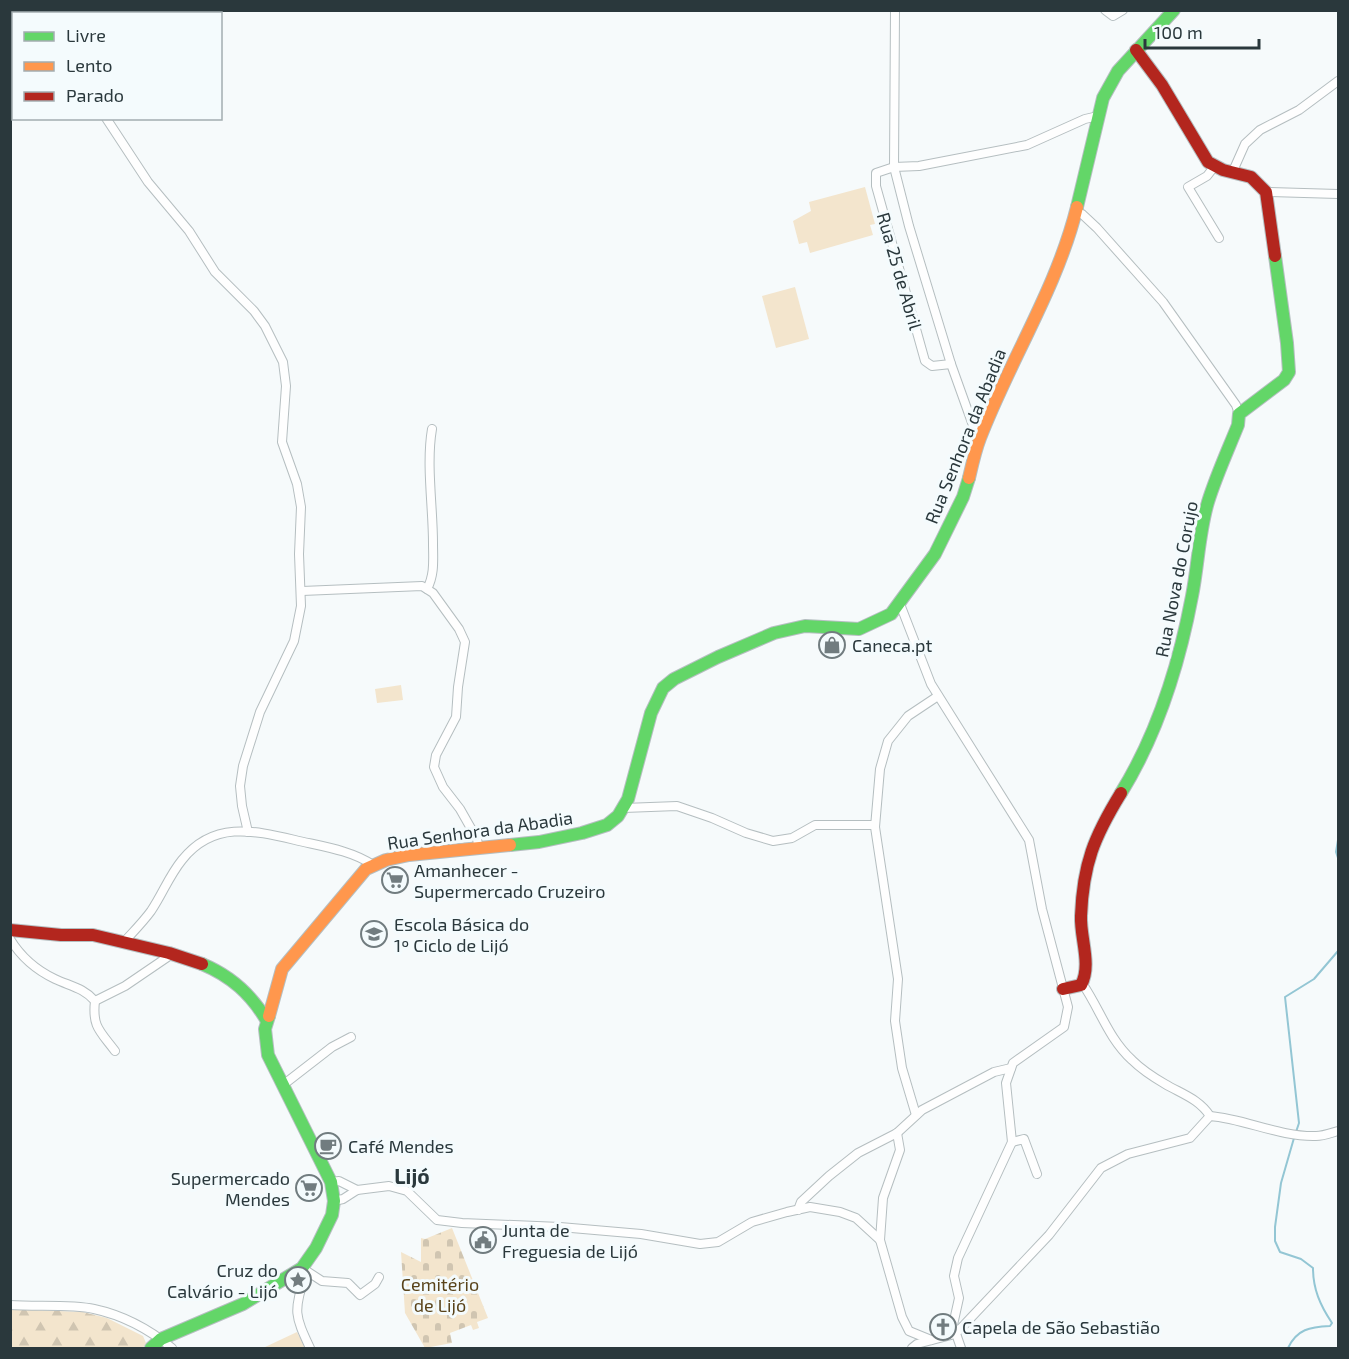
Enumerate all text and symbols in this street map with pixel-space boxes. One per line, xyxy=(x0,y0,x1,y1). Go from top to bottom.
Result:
legend xyxy=(12,12,222,120)
scale bar xyxy=(1145,12,1259,50)
text: 100 m xyxy=(1154,21,1203,43)
text: Livre xyxy=(66,24,106,46)
text: Lento xyxy=(66,54,112,76)
text: Parado xyxy=(66,84,124,106)
street label: Rua 25 de Abril xyxy=(873,210,927,333)
street label: Rua Senhora da Abadia xyxy=(920,345,1010,527)
street label: Rua Nova do Corujo xyxy=(1150,499,1202,659)
shop icon: Caneca.pt xyxy=(817,630,847,660)
place label: Caneca.pt xyxy=(852,634,932,656)
street label: Rua Senhora da Abadia xyxy=(386,806,574,854)
place label: Amanhecer - Supermercado Cruzeiro xyxy=(414,859,606,902)
supermarket icon: Amanhecer - Supermercado Cruzeiro xyxy=(380,865,410,895)
place label: Escola Básica do 1º Ciclo de Lijó xyxy=(394,913,529,956)
school or university icon: Escola Básica do 1º Ciclo de Lijó xyxy=(359,919,389,949)
cafe icon: Café Mendes xyxy=(313,1131,343,1161)
place label: Café Mendes xyxy=(348,1135,454,1157)
district label: Lijó xyxy=(394,1163,430,1188)
place label: Supermercado Mendes xyxy=(171,1167,290,1210)
supermarket icon: Supermercado Mendes xyxy=(294,1173,324,1203)
place label: Junta de Freguesia de Lijó xyxy=(502,1219,638,1262)
public building icon: Junta de Freguesia de Lijó xyxy=(468,1225,498,1255)
place label: Cruz do Calvário - Lijó xyxy=(167,1259,278,1302)
place icon: Cruz do Calvário - Lijó xyxy=(283,1265,313,1295)
park label: Cemitério de Lijó xyxy=(401,1273,479,1316)
church icon: Capela de São Sebastião xyxy=(928,1312,958,1342)
place label: Capela de São Sebastião xyxy=(962,1316,1160,1338)

